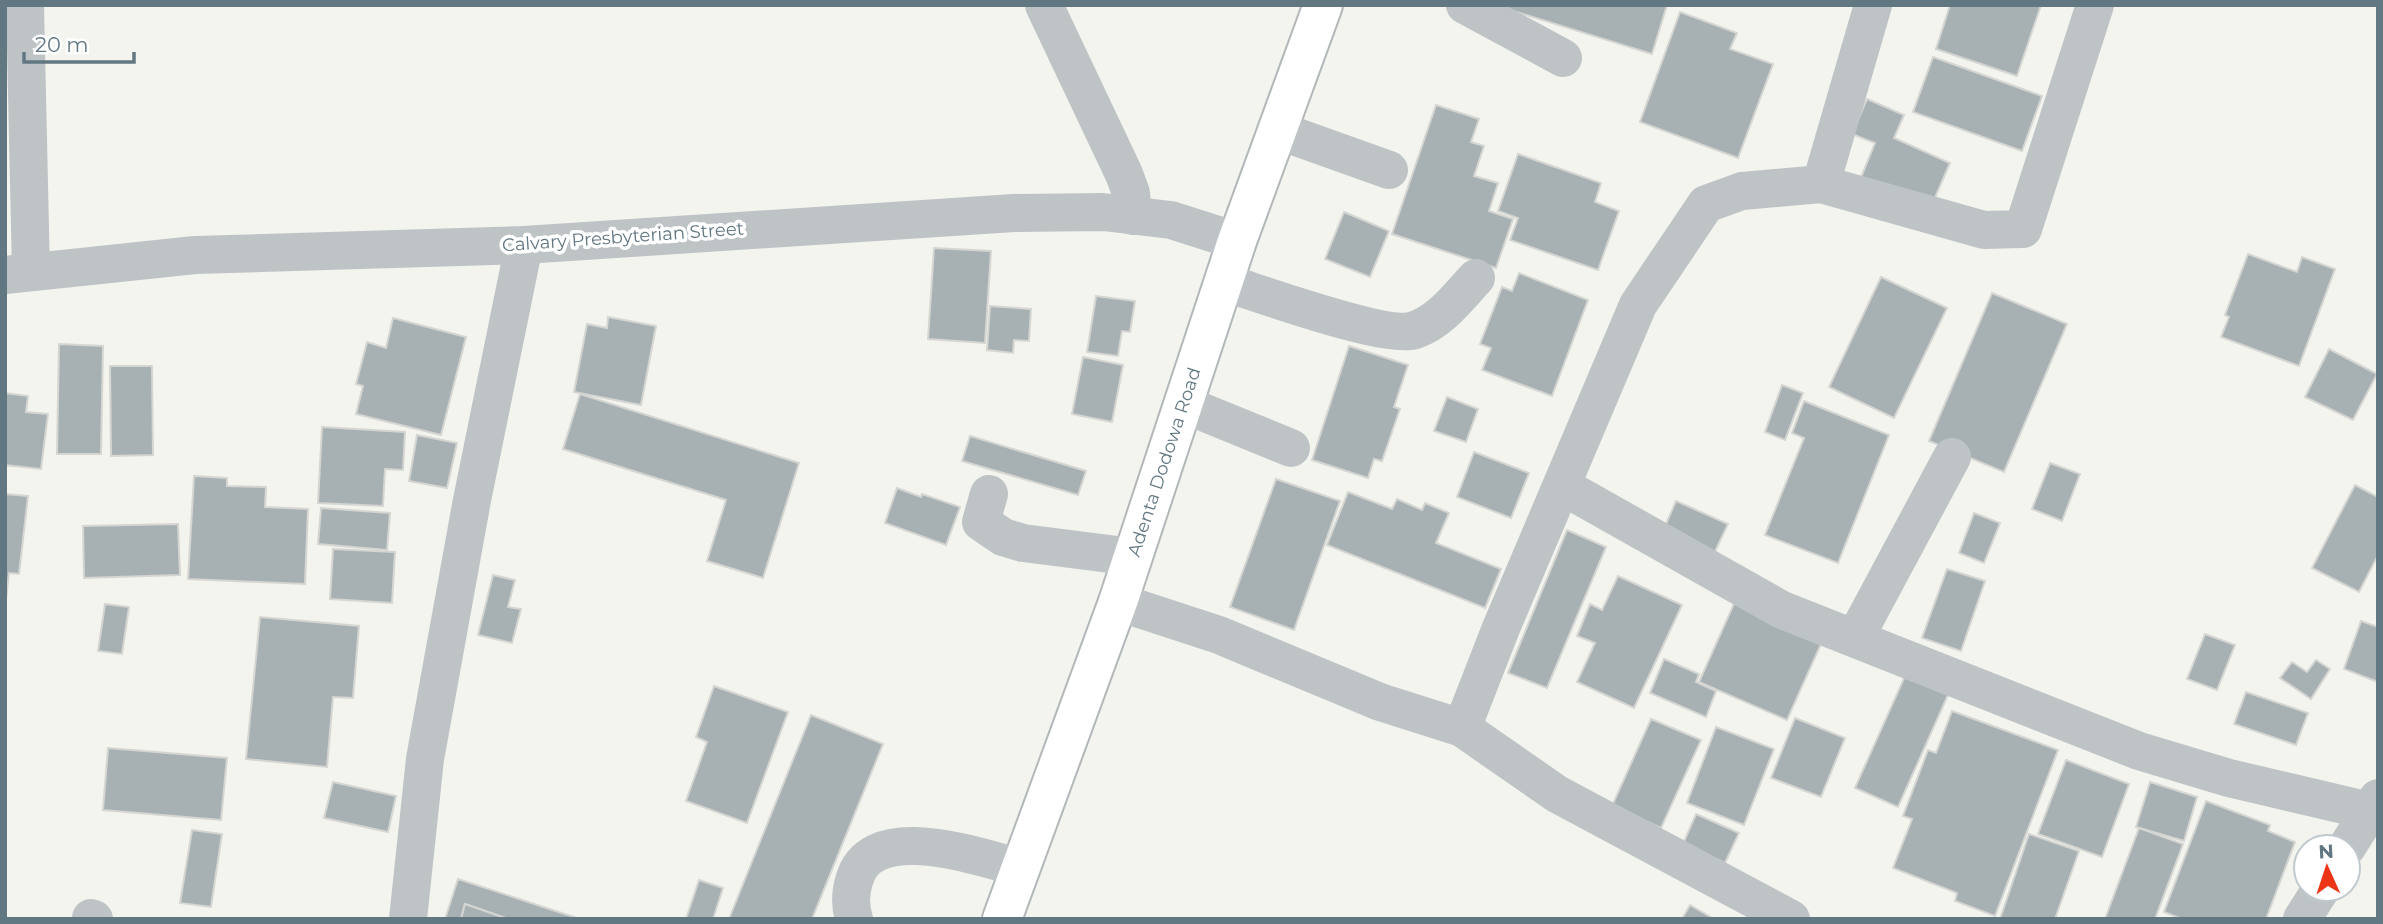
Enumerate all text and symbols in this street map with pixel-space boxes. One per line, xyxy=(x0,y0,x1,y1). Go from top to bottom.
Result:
scale bar xyxy=(24,21,135,65)
text: 20 m xyxy=(35,32,89,57)
street label: Calvary Presbyterian Street xyxy=(501,218,745,256)
street label: Adenta Dodowa Road xyxy=(1123,365,1206,559)
north arrow xyxy=(2292,833,2362,903)
text: N xyxy=(2318,840,2334,863)

